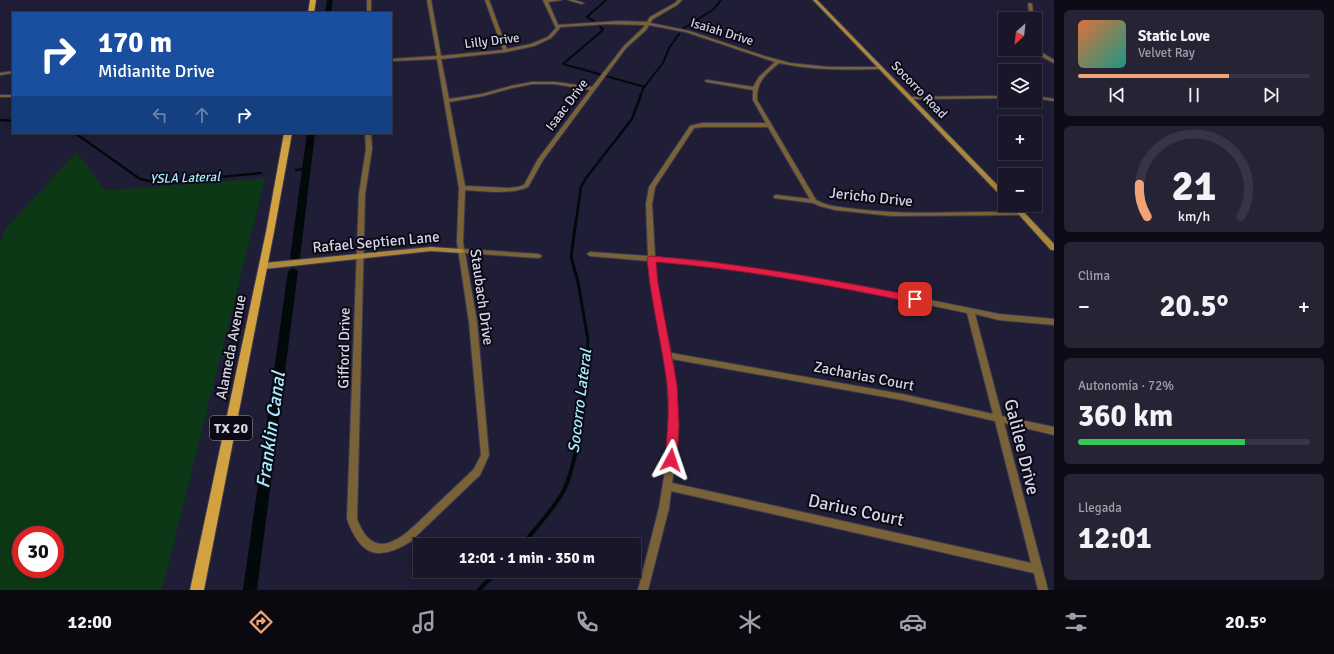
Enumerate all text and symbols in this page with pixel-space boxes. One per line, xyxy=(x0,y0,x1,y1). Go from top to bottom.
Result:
north arrow xyxy=(998,12,1042,56)
map controls xyxy=(998,12,1042,212)
street label: Isaiah Drive xyxy=(688,15,756,49)
text: 170 m xyxy=(98,26,172,60)
text: Static Love xyxy=(1138,27,1210,45)
icon: right xyxy=(32,28,84,80)
street label: Lilly Drive xyxy=(464,30,520,52)
text: Velvet Ray xyxy=(1138,45,1195,61)
street label: Socorro Road xyxy=(888,58,950,122)
text: Midianite Drive xyxy=(98,60,215,82)
button: layers xyxy=(998,64,1042,108)
street label: Isaac Drive xyxy=(542,76,592,134)
icon: previous xyxy=(1106,84,1128,106)
icon: pause xyxy=(1183,84,1205,106)
icon: next xyxy=(1260,84,1282,106)
icon: left xyxy=(149,104,171,126)
icon: ahead xyxy=(191,104,213,126)
icon: right xyxy=(233,104,255,126)
button: + xyxy=(998,116,1042,160)
text: 21 xyxy=(1172,161,1216,212)
button: − xyxy=(998,168,1042,212)
water label: YSLA Lateral xyxy=(150,169,222,187)
street label: Jericho Drive xyxy=(828,184,914,210)
text: km/h xyxy=(1178,208,1210,225)
street label: Rafael Septien Lane xyxy=(312,227,440,257)
street label: Staubach Drive xyxy=(466,248,498,346)
text: Clima xyxy=(1078,268,1110,284)
pin xyxy=(898,282,932,316)
icon: arrive xyxy=(904,288,926,310)
text: 20.5° xyxy=(1159,288,1229,325)
street label: Alameda Avenue xyxy=(212,293,250,401)
text: − xyxy=(1078,293,1090,320)
text: + xyxy=(1298,293,1310,320)
street label: Gifford Drive xyxy=(334,307,354,389)
water label: Socorro Lateral xyxy=(564,347,596,454)
street label: Zacharias Court xyxy=(812,357,916,395)
water label: Franklin Canal xyxy=(251,369,291,490)
text: Autonomía · 72% xyxy=(1078,378,1174,394)
street label: Galilee Drive xyxy=(999,397,1045,497)
text: 360 km xyxy=(1078,398,1173,435)
road number: TX 20 xyxy=(210,416,252,440)
position arrow xyxy=(650,439,692,481)
street label: Darius Court xyxy=(806,489,906,531)
text: Llegada xyxy=(1078,500,1122,516)
text: 12:01 xyxy=(1078,520,1152,557)
speed limit sign: 30 xyxy=(12,526,64,578)
text: 12:01 · 1 min · 350 m xyxy=(459,549,595,567)
icon: directions xyxy=(247,608,275,636)
icon: music xyxy=(410,608,438,636)
icon: phone xyxy=(573,608,601,636)
icon: climate xyxy=(736,608,764,636)
icon: car xyxy=(899,608,927,636)
icon: filters xyxy=(1062,608,1090,636)
text: 12:00 xyxy=(68,611,112,633)
text: 20.5° xyxy=(1225,611,1266,633)

